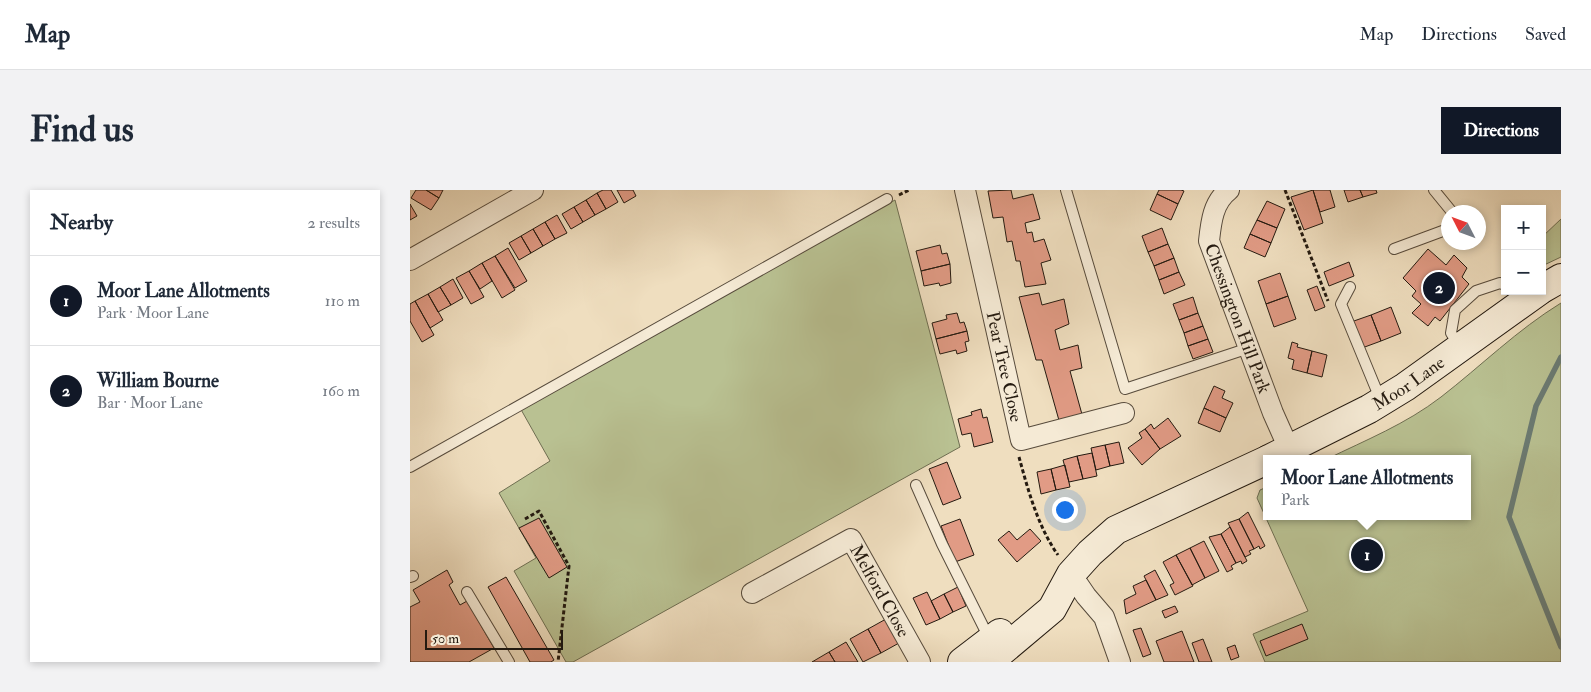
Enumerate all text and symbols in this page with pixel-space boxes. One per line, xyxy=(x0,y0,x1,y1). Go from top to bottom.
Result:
text: Map xyxy=(25,19,70,50)
text: Map xyxy=(1360,23,1393,46)
text: Directions xyxy=(1421,23,1497,46)
text: Saved xyxy=(1525,23,1566,46)
button: Directions xyxy=(1441,107,1561,154)
text: Find us xyxy=(30,108,134,152)
north arrow xyxy=(1441,205,1486,250)
map controls xyxy=(1501,205,1546,295)
button: + xyxy=(1501,205,1546,250)
text: Nearby xyxy=(50,209,113,236)
text: 2 results xyxy=(307,213,360,233)
street label: Chessington Hill Park xyxy=(1199,240,1276,397)
button: − xyxy=(1501,250,1546,295)
pin: 2 xyxy=(1423,269,1455,307)
text: Moor Lane Allotments xyxy=(97,279,270,303)
text: 1 xyxy=(63,291,69,311)
text: 110 m xyxy=(325,291,360,311)
text: Park · Moor Lane xyxy=(97,303,209,323)
street label: Pear Tree Close xyxy=(981,309,1028,425)
street label: Moor Lane xyxy=(1368,351,1450,416)
text: William Bourne xyxy=(97,369,219,393)
text: 2 xyxy=(62,381,70,401)
text: 160 m xyxy=(322,381,360,401)
text: Bar · Moor Lane xyxy=(97,393,203,413)
popup xyxy=(1263,455,1471,520)
text: Moor Lane Allotments xyxy=(1281,466,1453,490)
text: Park xyxy=(1281,490,1310,510)
your location xyxy=(1052,497,1078,523)
pin: 1 xyxy=(1351,536,1383,574)
street label: Melford Close xyxy=(845,540,915,642)
scale bar xyxy=(425,627,562,650)
text: 50 m xyxy=(432,630,459,647)

